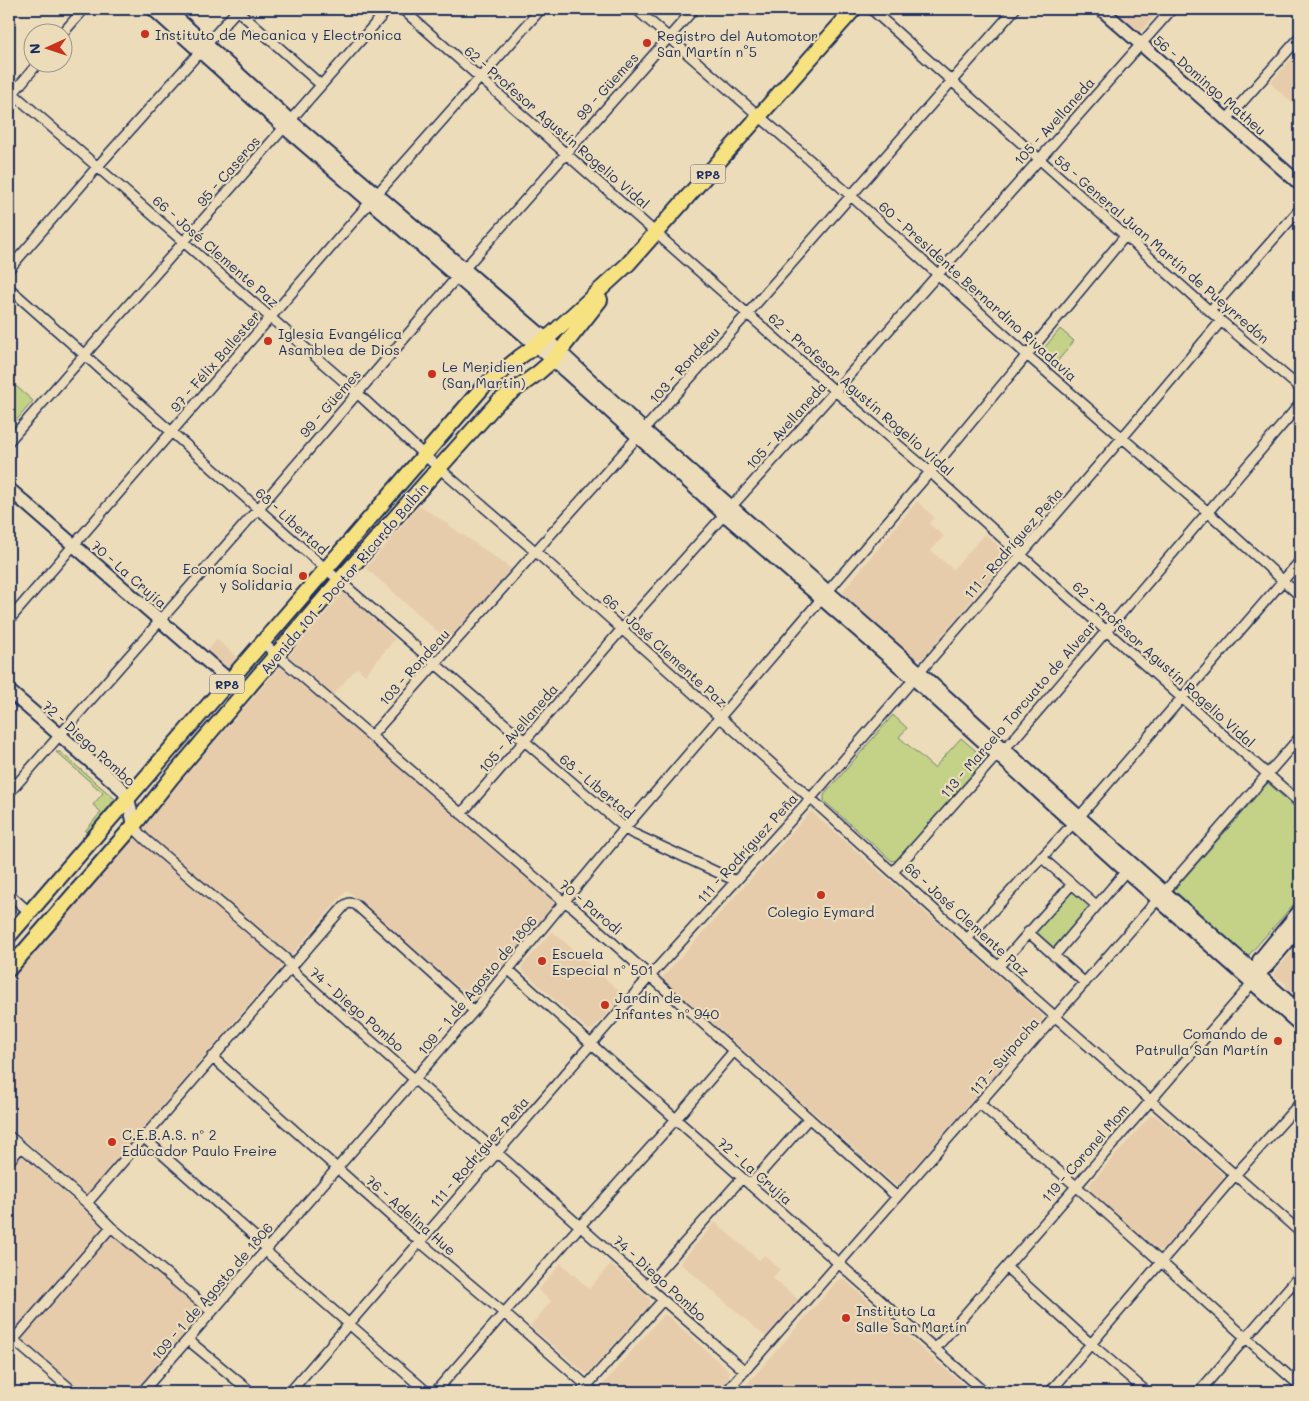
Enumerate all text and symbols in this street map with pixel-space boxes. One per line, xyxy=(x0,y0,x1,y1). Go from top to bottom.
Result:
north arrow xyxy=(22,22,72,72)
place label: Instituto de Mecanica y Electronica xyxy=(155,25,402,44)
place label: Registro del Automotor San Martín n°5 xyxy=(657,26,818,61)
marker: Instituto de Mecanica y Electronica xyxy=(139,28,151,40)
street label: 56 - Domingo Matheu xyxy=(1150,31,1270,139)
marker: Registro del Automotor San Martín n°5 xyxy=(641,37,653,49)
street label: 62 - Profesor Agustín Rogelio Vidal xyxy=(460,41,654,213)
text: N xyxy=(25,43,44,55)
street label: 99 - Güemes xyxy=(572,48,642,124)
street label: 105 - Avellaneda xyxy=(1009,73,1099,169)
street label: 95 - Caseros xyxy=(192,132,264,210)
street label: 58 - General Juan Martín de Pueyrredón xyxy=(1051,150,1273,348)
road number: RP8 xyxy=(690,164,726,183)
street label: 66 - José Clemente Paz xyxy=(149,191,283,311)
street label: 60 - Presidente Bernardino Rivadavia xyxy=(875,197,1081,385)
street label: 97 - Félix Ballester xyxy=(166,306,264,416)
street label: 62 - Profesor Agustín Rogelio Vidal xyxy=(764,308,958,480)
street label: 103 - Rondeau xyxy=(645,323,723,407)
place label: Iglesia Evangélica Asamblea de Dios xyxy=(278,324,402,359)
marker: Iglesia Evangélica Asamblea de Dios xyxy=(262,335,274,347)
place label: Le Meridien (San Martin) xyxy=(442,357,526,392)
street label: 99 - Güemes xyxy=(295,365,365,441)
marker: Le Meridien (San Martin) xyxy=(426,368,438,380)
street label: 105 - Avellaneda xyxy=(741,377,831,473)
street label: Avenida 101 - Doctor Ricardo Balbín xyxy=(256,478,432,678)
street label: 68 - Libertad xyxy=(252,483,333,559)
street label: 111 - Rodríguez Peña xyxy=(959,483,1067,603)
street label: 70 - La Crujía xyxy=(87,536,171,612)
place label: Economía Social y Solidaria xyxy=(183,559,293,594)
marker: Economía Social y Solidaria xyxy=(297,570,309,582)
street label: 62 - Profesor Agustín Rogelio Vidal xyxy=(1069,577,1259,751)
street label: 66 - José Clemente Paz xyxy=(599,589,732,711)
street label: 113 - Marcelo Torcuato de Alvear xyxy=(936,616,1100,802)
street label: 103 - Rondeau xyxy=(375,625,453,709)
road number: RP8 xyxy=(210,674,244,694)
street label: 105 - Avellaneda xyxy=(474,679,562,777)
street label: 72 - Diego Pombo xyxy=(38,696,140,790)
street label: 68 - Libertad xyxy=(556,749,638,823)
street label: 111 - Rodríguez Peña xyxy=(693,789,801,907)
street label: 66 - José Clemente Paz xyxy=(901,858,1034,980)
street label: 70 - Parodi xyxy=(555,875,627,939)
marker: Colegio Eymard xyxy=(815,889,827,901)
place label: Colegio Eymard xyxy=(768,902,875,921)
street label: 109 - 1 de Agosto de 1806 xyxy=(413,911,541,1059)
place label: Escuela Especial nº 501 xyxy=(552,944,654,979)
marker: Escuela Especial nº 501 xyxy=(536,955,548,967)
street label: 74 - Diego Pombo xyxy=(306,963,408,1055)
place label: Jardín de Infantes nº 940 xyxy=(615,988,720,1023)
marker: Jardín de Infantes nº 940 xyxy=(599,999,611,1011)
street label: 117 - Suipacha xyxy=(965,1013,1043,1099)
place label: Comando de Patrulla San Martín xyxy=(1136,1024,1268,1059)
marker: Comando de Patrulla San Martín xyxy=(1272,1035,1284,1047)
street label: 111 - Rodríguez Peña xyxy=(425,1092,533,1212)
street label: 119 - Coronel Mom xyxy=(1037,1100,1133,1206)
place label: C.E.B.A.S. nº 2 Educador Paulo Freire xyxy=(122,1125,277,1160)
street label: 72 - La Crujía xyxy=(713,1133,797,1209)
marker: C.E.B.A.S. nº 2 Educador Paulo Freire xyxy=(106,1136,118,1148)
street label: 76 - Adelina Hue xyxy=(362,1171,460,1259)
street label: 109 - 1 de Agosto de 1806 xyxy=(147,1218,277,1364)
street label: 74 - Diego Pombo xyxy=(609,1231,711,1325)
place label: Instituto La Salle San Martín xyxy=(856,1301,967,1336)
marker: Instituto La Salle San Martín xyxy=(840,1312,852,1324)

